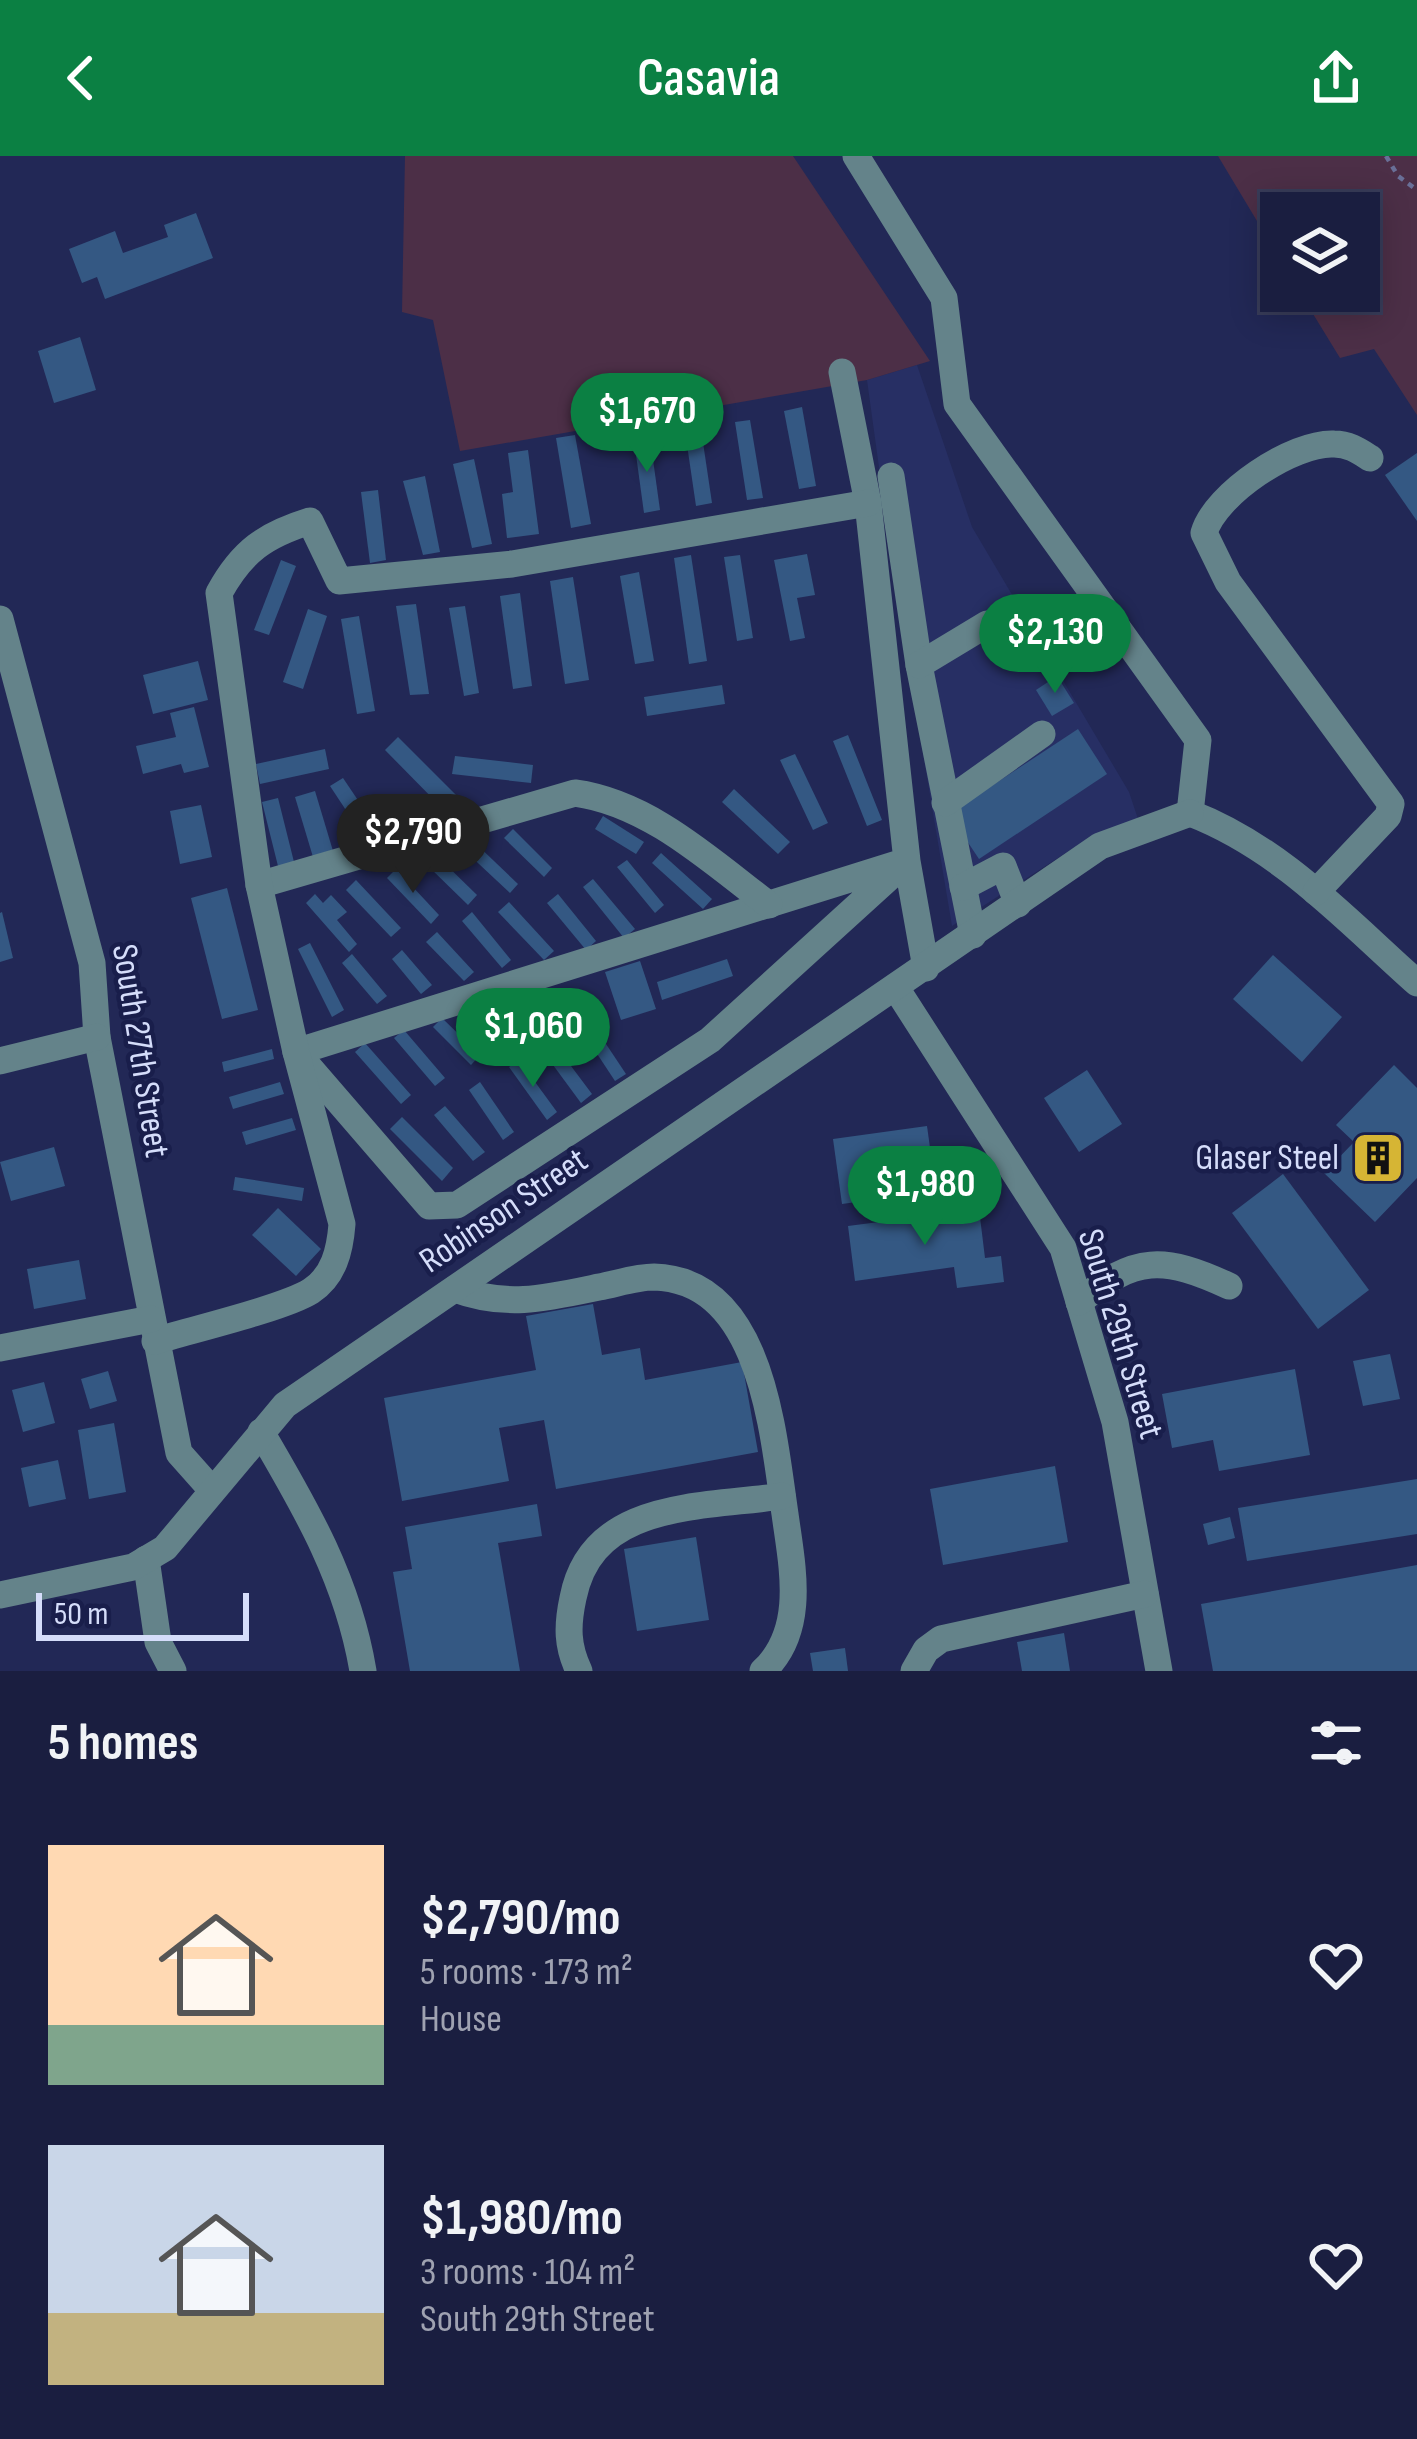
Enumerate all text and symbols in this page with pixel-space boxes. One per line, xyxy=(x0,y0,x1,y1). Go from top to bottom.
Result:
icon: back xyxy=(48,45,114,111)
icon: share xyxy=(1303,45,1369,111)
text: Casavia xyxy=(637,46,780,111)
map controls xyxy=(1260,192,1380,312)
button: layers xyxy=(1260,192,1380,312)
pin: $1,670 xyxy=(549,373,745,475)
text: $1,670 xyxy=(598,388,696,435)
pin: $2,130 xyxy=(957,594,1153,696)
text: $2,130 xyxy=(1006,609,1104,656)
pin: $2,790 xyxy=(315,794,511,896)
text: $2,790 xyxy=(364,809,462,856)
street label: South 27th Street xyxy=(102,941,178,1161)
pin: $1,060 xyxy=(435,988,631,1090)
text: $1,060 xyxy=(483,1003,583,1050)
building icon: Glaser Steel xyxy=(1350,1130,1406,1186)
place label: Glaser Steel xyxy=(1195,1137,1339,1180)
street label: Robinson Street xyxy=(412,1139,596,1283)
pin: $1,980 xyxy=(827,1146,1023,1248)
text: $1,980 xyxy=(875,1161,975,1208)
street label: South 29th Street xyxy=(1068,1224,1172,1444)
scale bar xyxy=(36,1587,249,1640)
text: 50 m xyxy=(54,1594,108,1634)
icon: filters xyxy=(1303,1710,1369,1776)
text: 5 homes xyxy=(48,1713,198,1774)
text: $2,790/mo xyxy=(420,1888,621,1949)
icon: home xyxy=(144,1893,288,2037)
icon: heart xyxy=(1303,1932,1369,1998)
text: 5 rooms · 173 m² xyxy=(420,1949,633,1996)
text: House xyxy=(420,1996,502,2043)
text: $1,980/mo xyxy=(420,2188,623,2249)
icon: home xyxy=(144,2193,288,2337)
icon: heart xyxy=(1303,2232,1369,2298)
text: 3 rooms · 104 m² xyxy=(420,2249,635,2296)
text: South 29th Street xyxy=(420,2296,655,2343)

